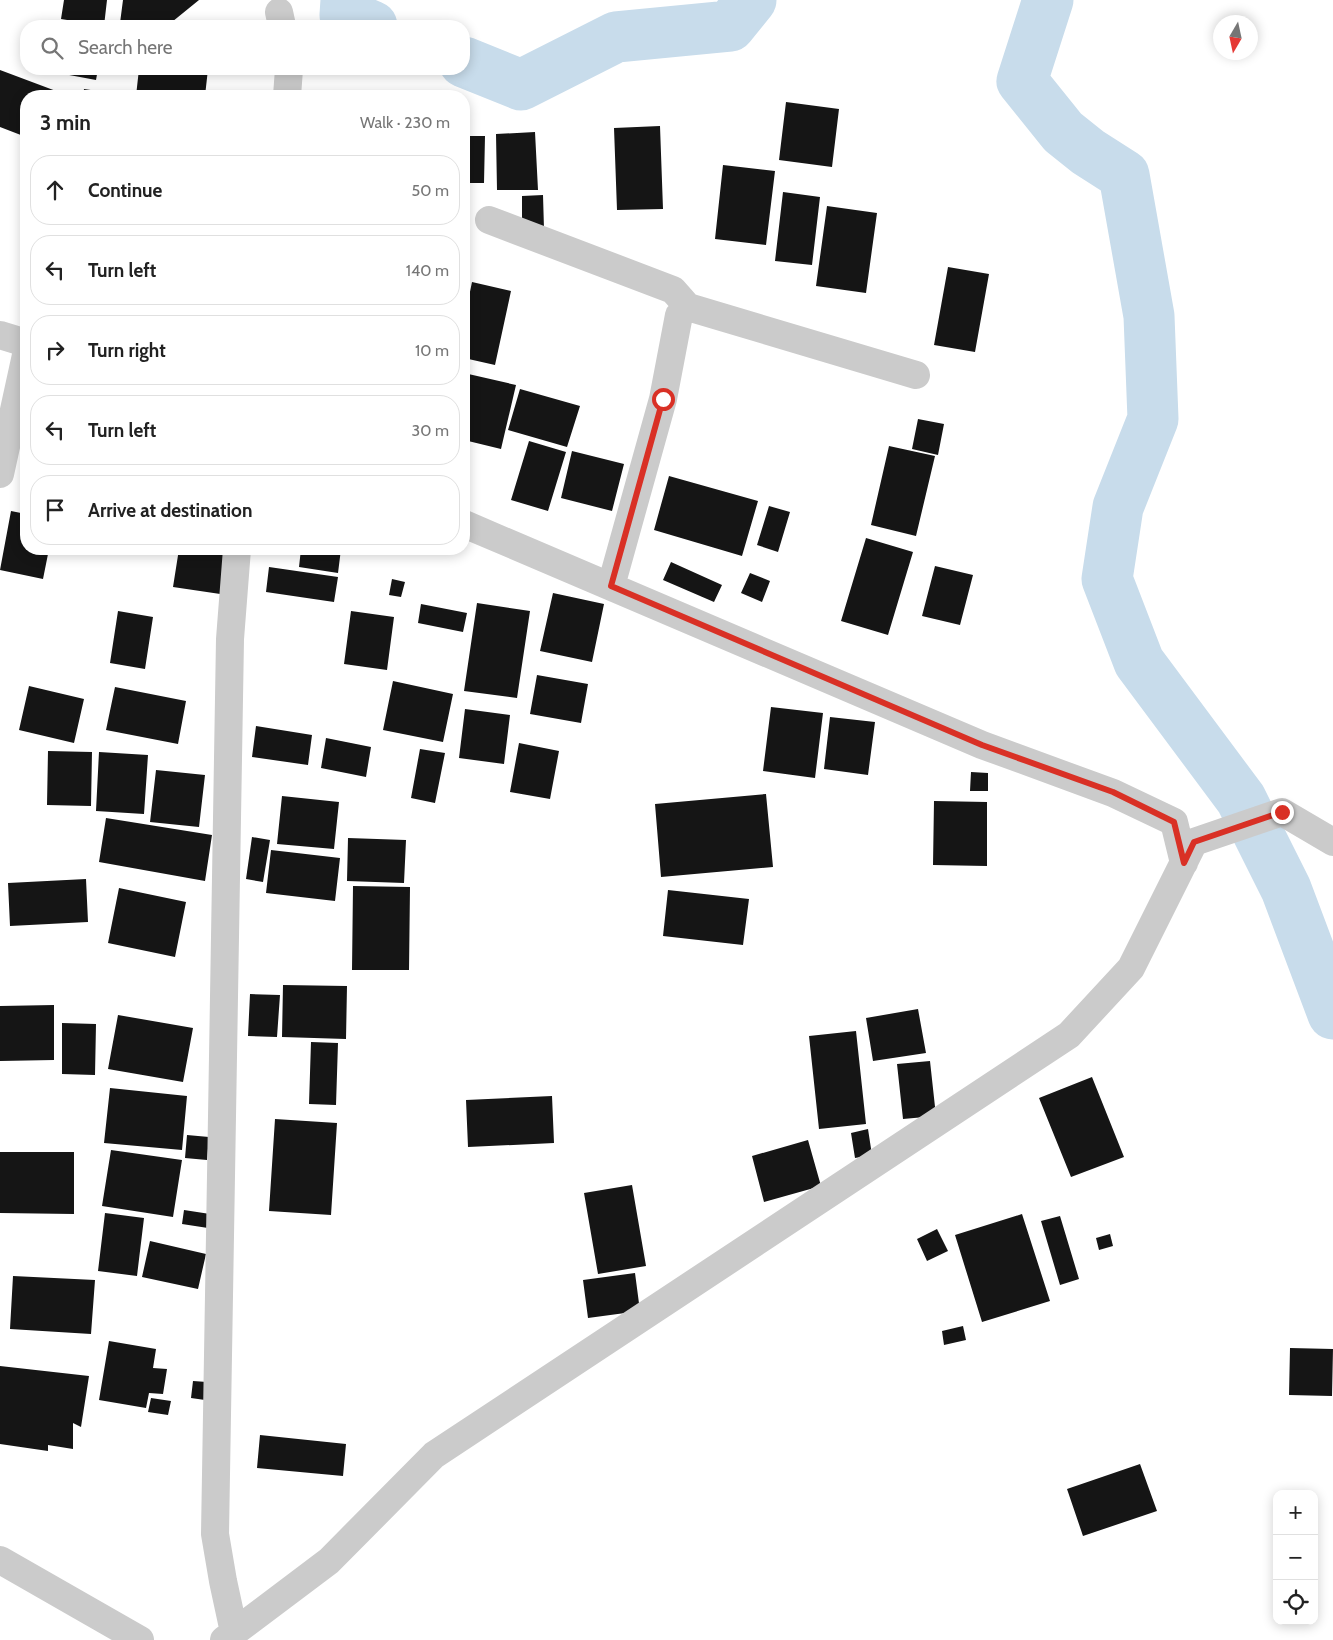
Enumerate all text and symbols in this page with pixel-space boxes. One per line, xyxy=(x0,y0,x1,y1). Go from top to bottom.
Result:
north arrow xyxy=(1213,15,1258,60)
search box xyxy=(20,20,470,75)
icon: search xyxy=(38,34,66,62)
text: Search here xyxy=(78,36,172,59)
text: 3 min xyxy=(40,110,91,135)
text: Walk · 230 m xyxy=(360,113,450,132)
icon: ahead xyxy=(41,176,69,204)
text: Continue xyxy=(88,179,162,202)
text: 50 m xyxy=(412,181,449,200)
icon: left xyxy=(41,256,69,284)
text: Turn left xyxy=(88,259,156,282)
text: 140 m xyxy=(406,261,449,280)
icon: right xyxy=(41,336,69,364)
text: Turn right xyxy=(88,339,166,362)
text: 10 m xyxy=(415,341,449,360)
route start xyxy=(652,388,675,411)
icon: left xyxy=(41,416,69,444)
text: Turn left xyxy=(88,419,156,442)
text: 30 m xyxy=(412,421,449,440)
icon: arrive xyxy=(41,496,69,524)
text: Arrive at destination xyxy=(88,499,252,522)
route end xyxy=(1271,801,1294,824)
map controls xyxy=(1273,1490,1318,1625)
button: + xyxy=(1273,1490,1318,1535)
button: − xyxy=(1273,1535,1318,1580)
button: locate xyxy=(1273,1580,1318,1625)

